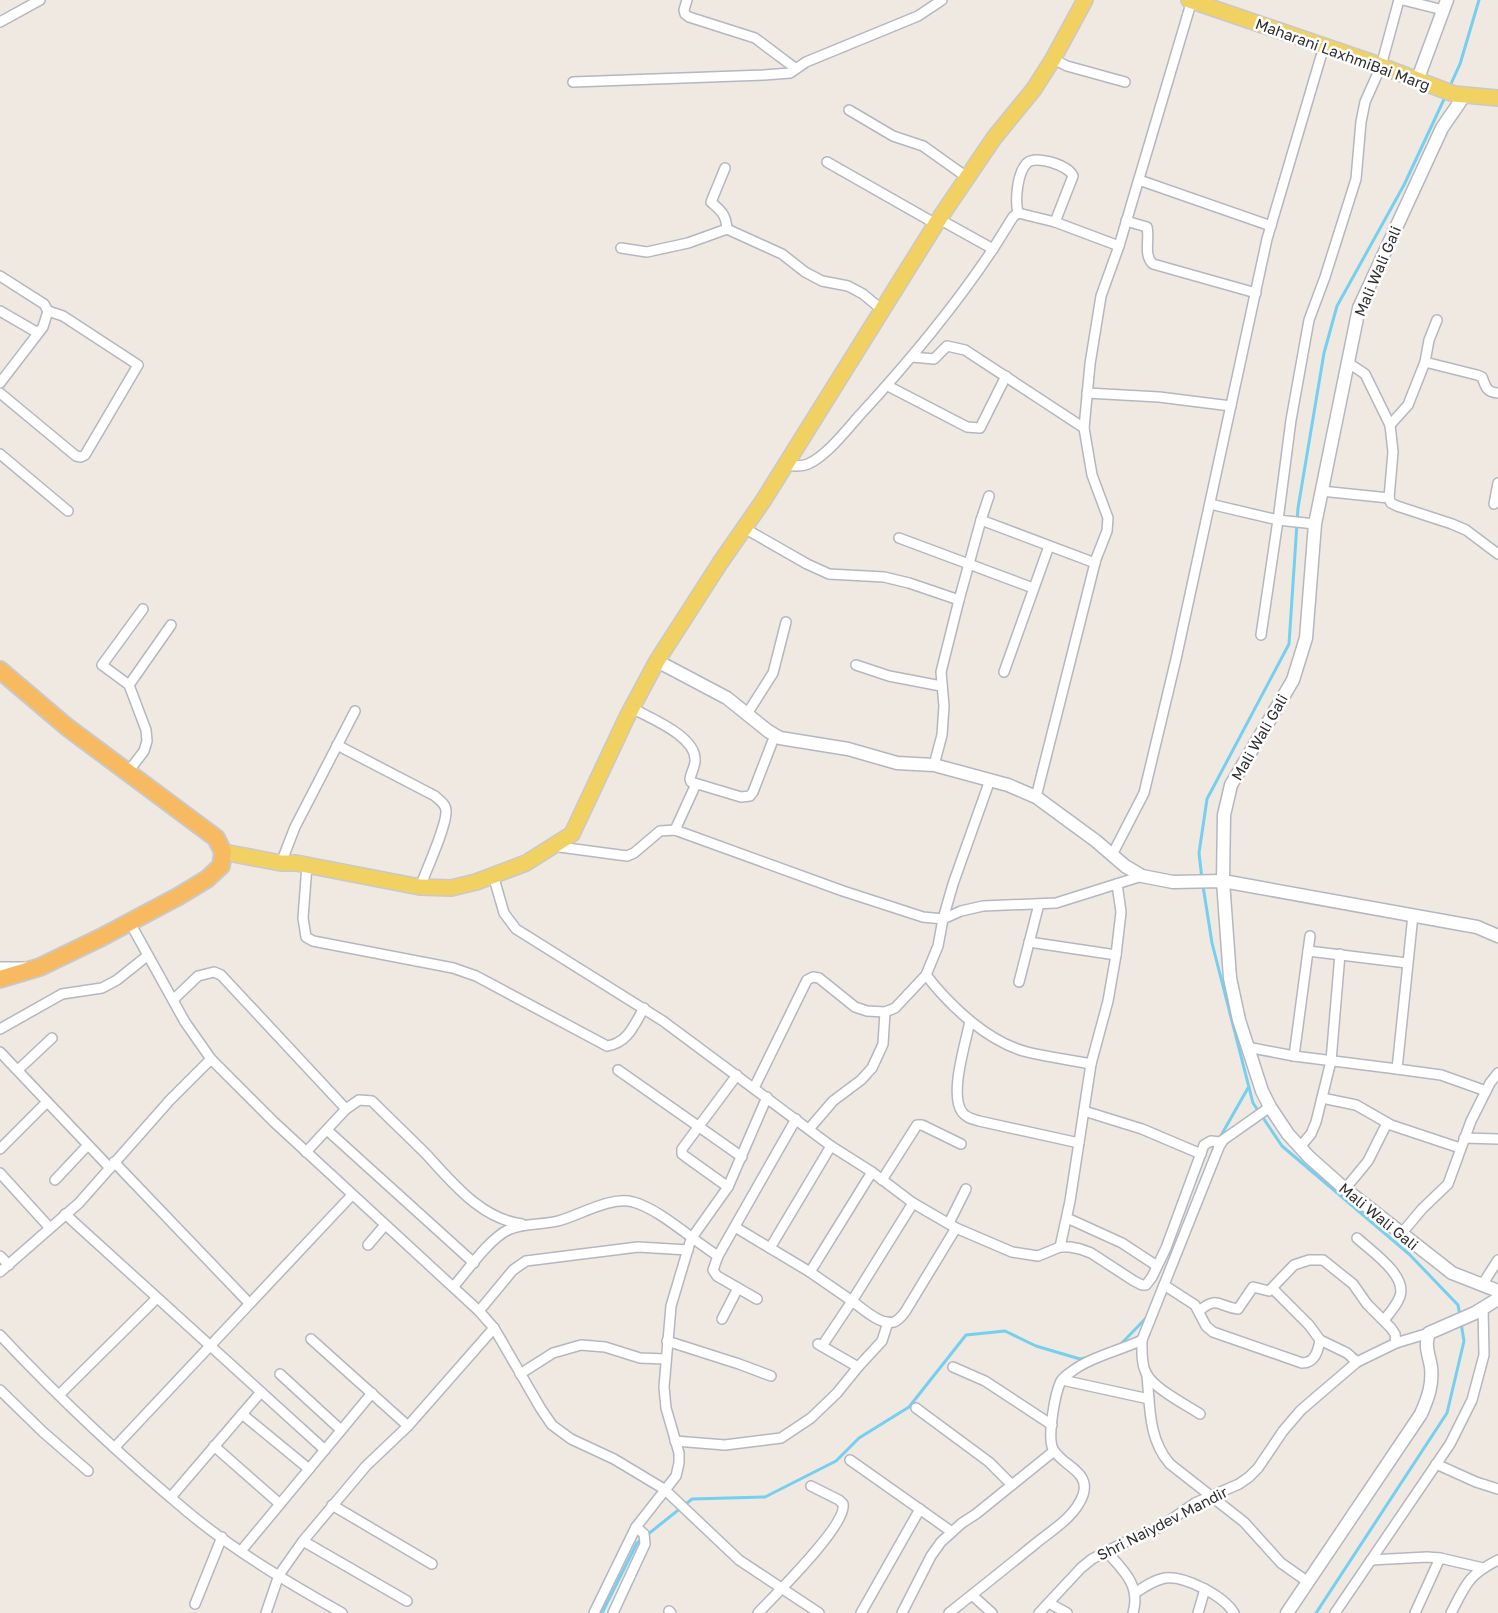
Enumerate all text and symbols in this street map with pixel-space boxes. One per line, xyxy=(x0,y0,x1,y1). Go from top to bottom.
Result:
street label: Maharani LaxhmiBai Marg xyxy=(1253,14,1433,94)
street label: Mali Wali Gali xyxy=(1350,223,1404,319)
street label: Mali Wali Gali xyxy=(1227,691,1291,783)
street label: Mali Wali Gali xyxy=(1336,1179,1422,1253)
street label: Shri Naiydev Mandir xyxy=(1094,1482,1230,1564)

